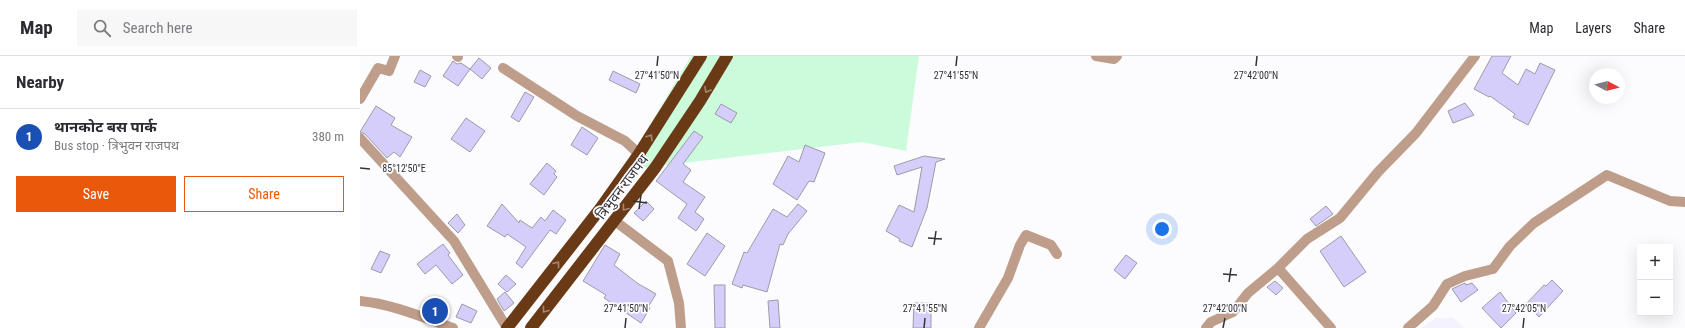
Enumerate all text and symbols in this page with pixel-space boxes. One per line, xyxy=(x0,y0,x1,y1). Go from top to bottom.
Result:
search box xyxy=(77,10,357,46)
text: Map xyxy=(20,16,53,39)
icon: search xyxy=(91,17,113,39)
text: Search here xyxy=(123,19,193,37)
text: Map xyxy=(1529,20,1553,36)
text: Layers xyxy=(1575,20,1612,36)
text: Share xyxy=(1634,20,1665,36)
north arrow xyxy=(1589,68,1625,104)
text: 27°41'50"N xyxy=(635,70,679,81)
text: 27°41'55"N xyxy=(934,70,978,81)
text: 27°42'00"N xyxy=(1234,70,1278,81)
text: Nearby xyxy=(16,72,64,92)
one-way arrow xyxy=(705,86,712,93)
text: थानकोट बस पार्क xyxy=(54,118,157,136)
text: 1 xyxy=(26,129,32,144)
text: 380 m xyxy=(312,129,344,144)
one-way arrow xyxy=(645,134,653,141)
text: Bus stop · त्रिभुवन राजपथ xyxy=(54,138,179,153)
street label: त्रिभुवन राजपथ xyxy=(593,151,654,224)
text: 85°12'50"E xyxy=(382,163,426,174)
button: Save xyxy=(16,176,176,212)
button: Share xyxy=(184,176,344,212)
one-way arrow xyxy=(623,203,630,210)
your location xyxy=(1152,219,1172,239)
map controls xyxy=(1637,244,1673,316)
button: + xyxy=(1637,244,1673,280)
one-way arrow xyxy=(552,262,559,269)
button: − xyxy=(1637,280,1673,316)
pin: 1 xyxy=(422,296,448,326)
text: 27°41'50"N xyxy=(604,303,648,314)
text: 27°41'55"N xyxy=(903,303,947,314)
text: 27°42'00"N xyxy=(1203,303,1247,314)
text: 27°42'05"N xyxy=(1502,303,1546,314)
one-way arrow xyxy=(542,306,549,313)

